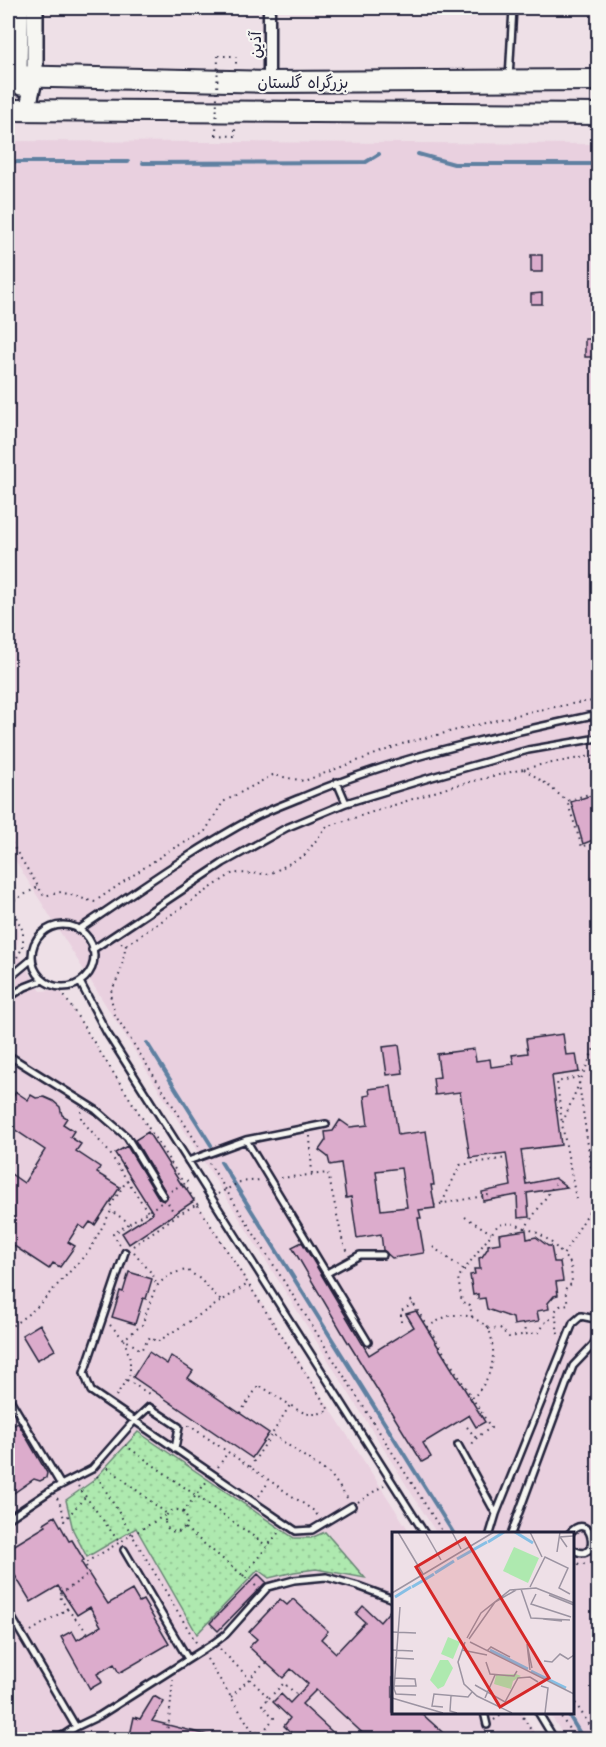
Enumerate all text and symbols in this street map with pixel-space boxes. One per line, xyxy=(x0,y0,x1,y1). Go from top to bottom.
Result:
street label: آذین xyxy=(242,30,266,58)
street label: بزرگراه گلستان xyxy=(258,69,348,93)
inset map xyxy=(392,1532,573,1714)

